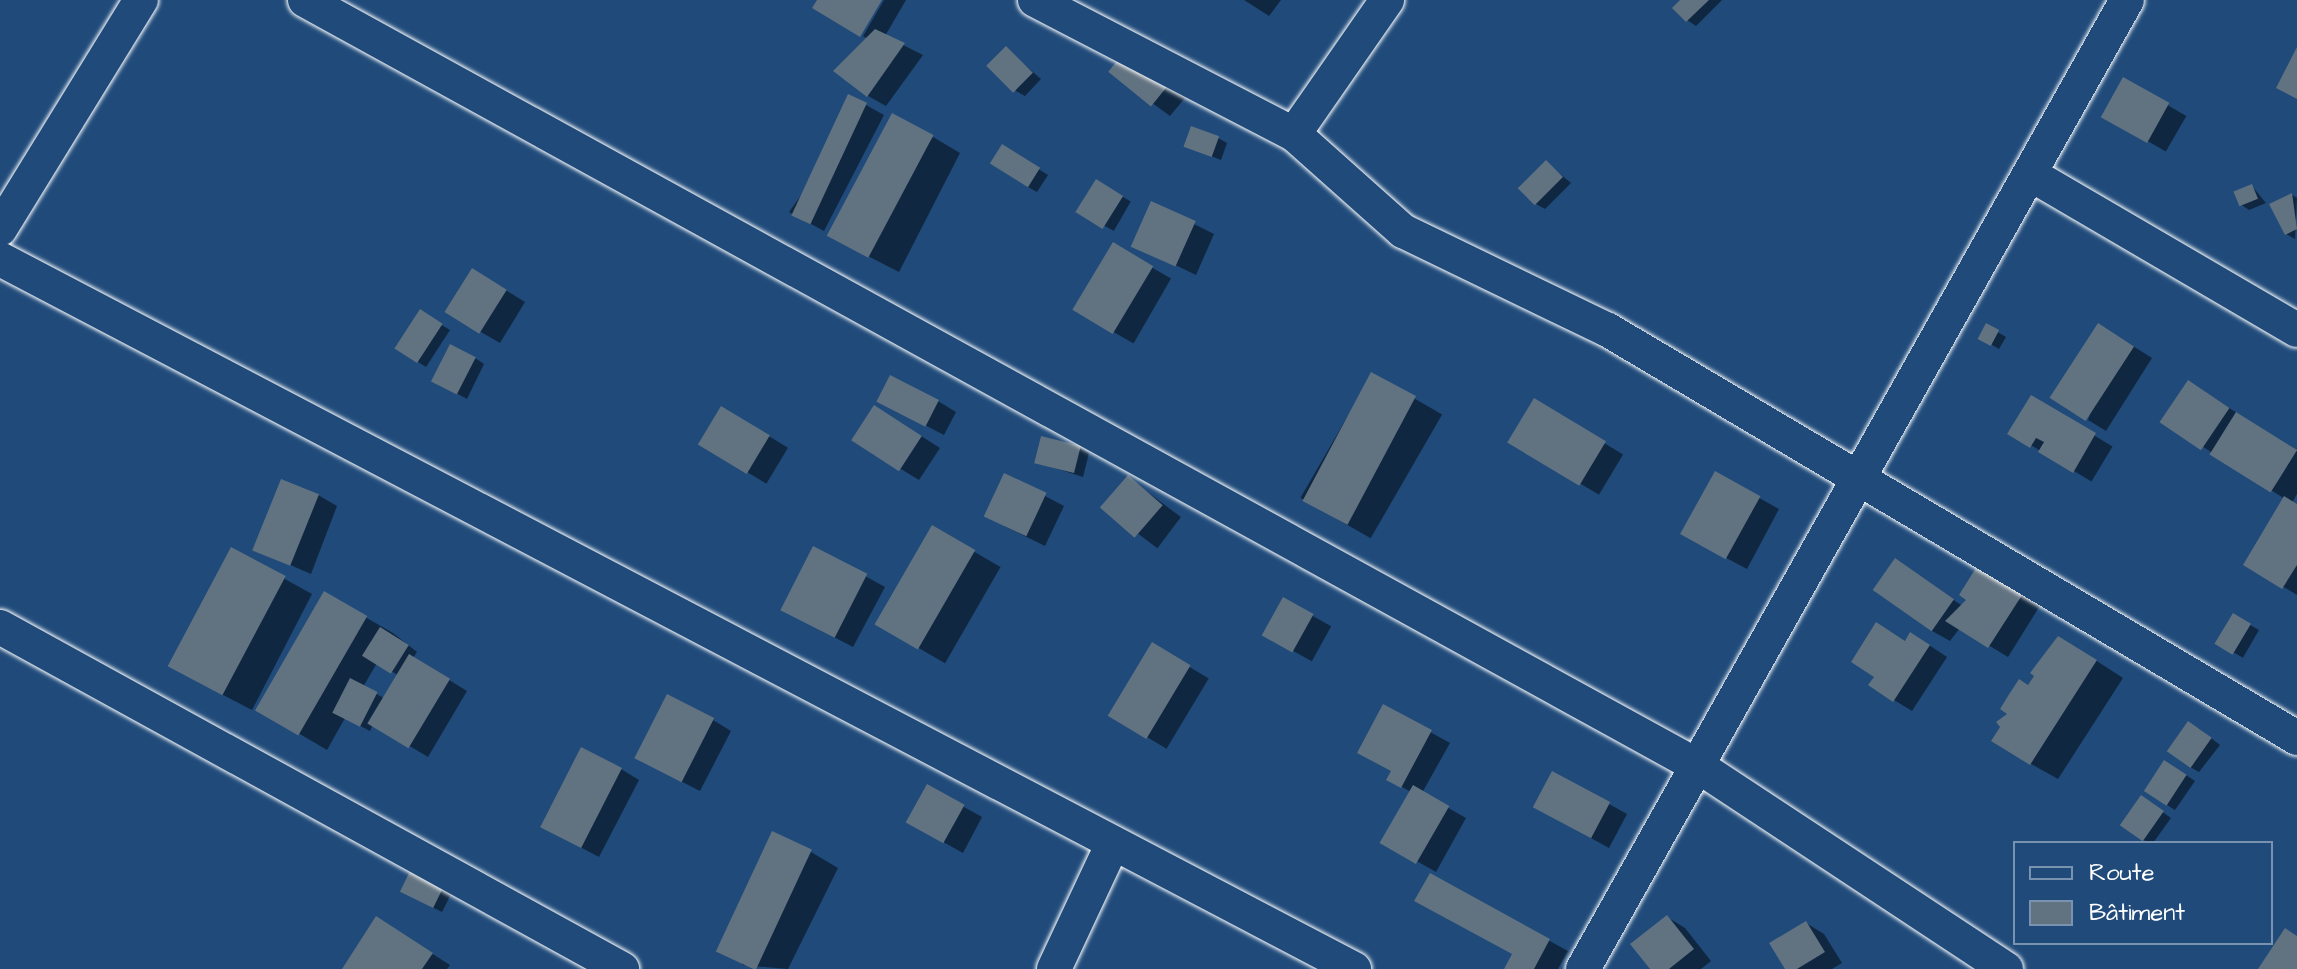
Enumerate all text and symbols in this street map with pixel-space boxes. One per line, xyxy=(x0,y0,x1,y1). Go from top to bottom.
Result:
legend xyxy=(2013,841,2273,945)
text: Route xyxy=(2089,856,2154,890)
text: Bâtiment xyxy=(2089,896,2185,930)

